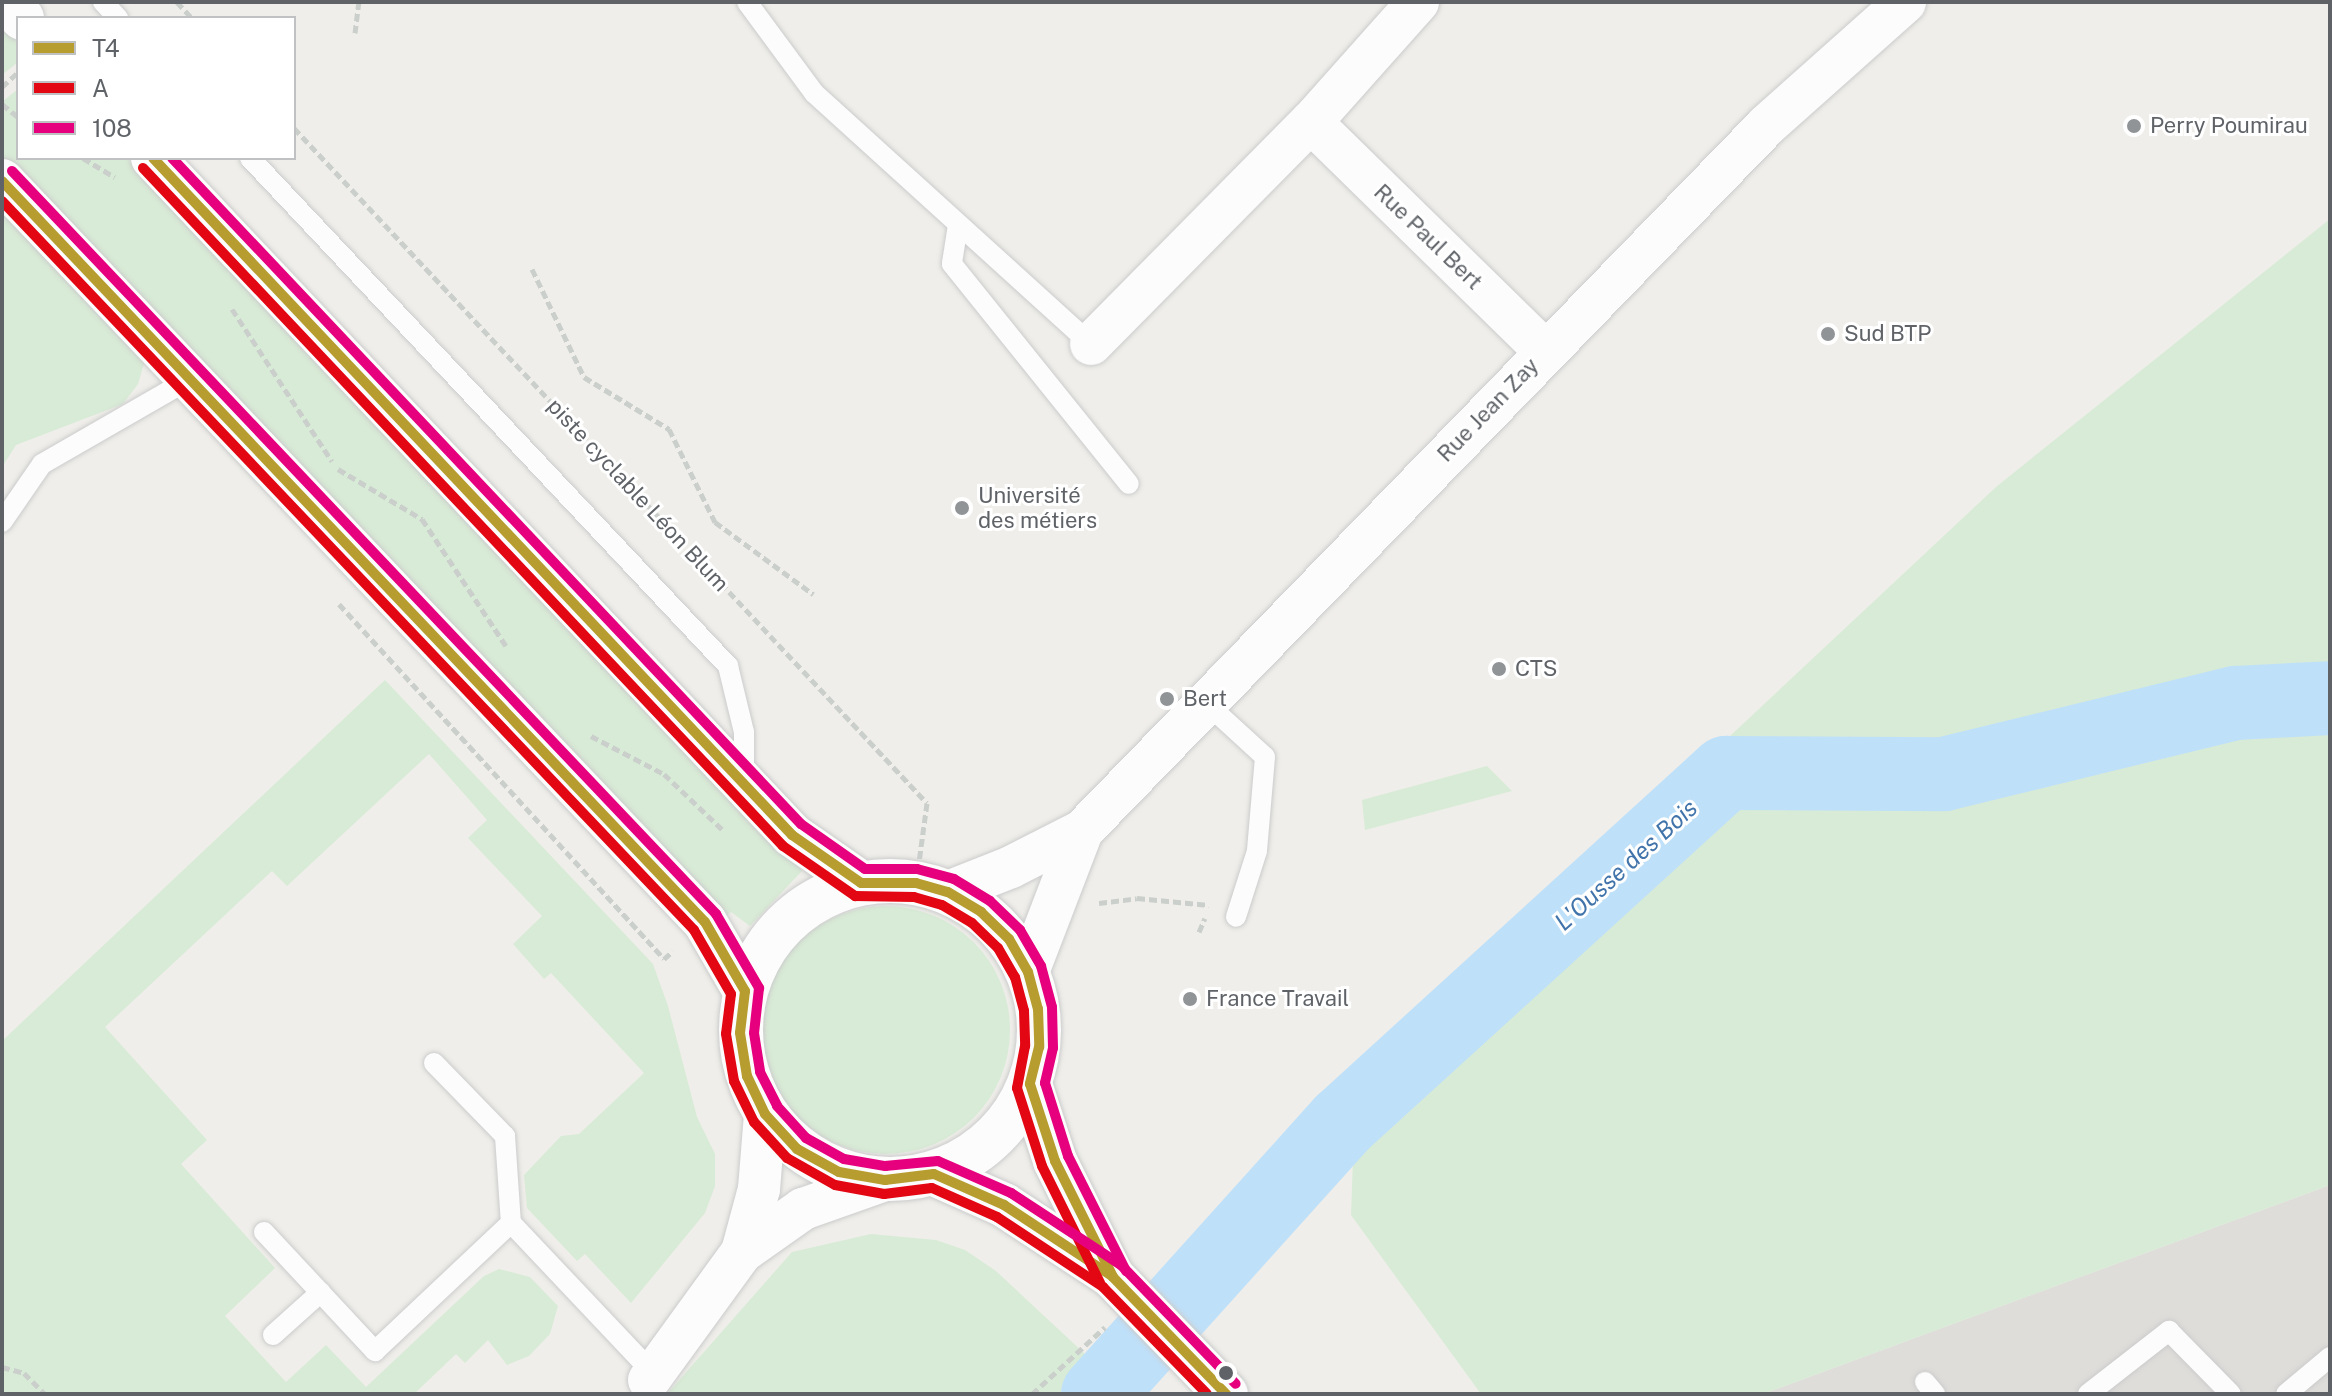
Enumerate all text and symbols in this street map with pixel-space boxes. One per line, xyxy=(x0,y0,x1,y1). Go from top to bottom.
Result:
legend xyxy=(16,16,296,160)
text: T4 xyxy=(92,34,120,62)
text: A xyxy=(92,74,109,102)
place label: Perry Poumirau xyxy=(2150,113,2308,139)
text: 108 xyxy=(92,114,132,142)
marker: Perry Poumirau xyxy=(2125,117,2143,135)
street label: Rue Paul Bert xyxy=(1368,179,1488,295)
place label: Sud BTP xyxy=(1844,321,1931,347)
marker: Sud BTP xyxy=(1819,325,1837,343)
street label: Rue Jean Zay xyxy=(1432,353,1544,467)
street label: piste cyclable Léon Blum xyxy=(542,393,734,597)
place label: Université des métiers xyxy=(978,482,1097,534)
marker: Université des métiers xyxy=(953,499,971,517)
place label: CTS xyxy=(1515,656,1558,682)
marker: CTS xyxy=(1490,660,1508,678)
place label: Bert xyxy=(1183,686,1227,712)
marker: Bert xyxy=(1158,690,1176,708)
water label: L'Ousse des Bois xyxy=(1549,793,1703,937)
place label: France Travail xyxy=(1206,986,1349,1012)
marker: France Travail xyxy=(1181,990,1199,1008)
unlabelled marker xyxy=(1218,1365,1234,1381)

